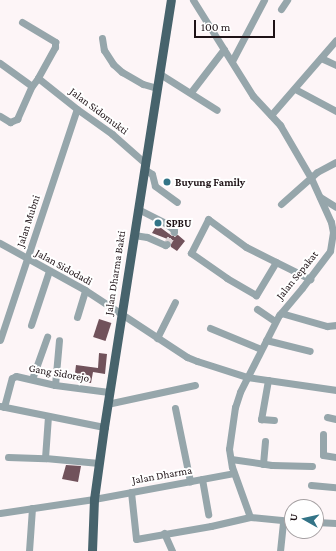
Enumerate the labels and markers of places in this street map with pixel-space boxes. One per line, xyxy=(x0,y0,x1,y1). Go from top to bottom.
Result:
place label: Buyung Family xyxy=(175,175,245,189)
marker: Buyung Family xyxy=(162,177,172,187)
place label: SPBU xyxy=(166,216,192,230)
marker: SPBU xyxy=(153,218,163,228)

